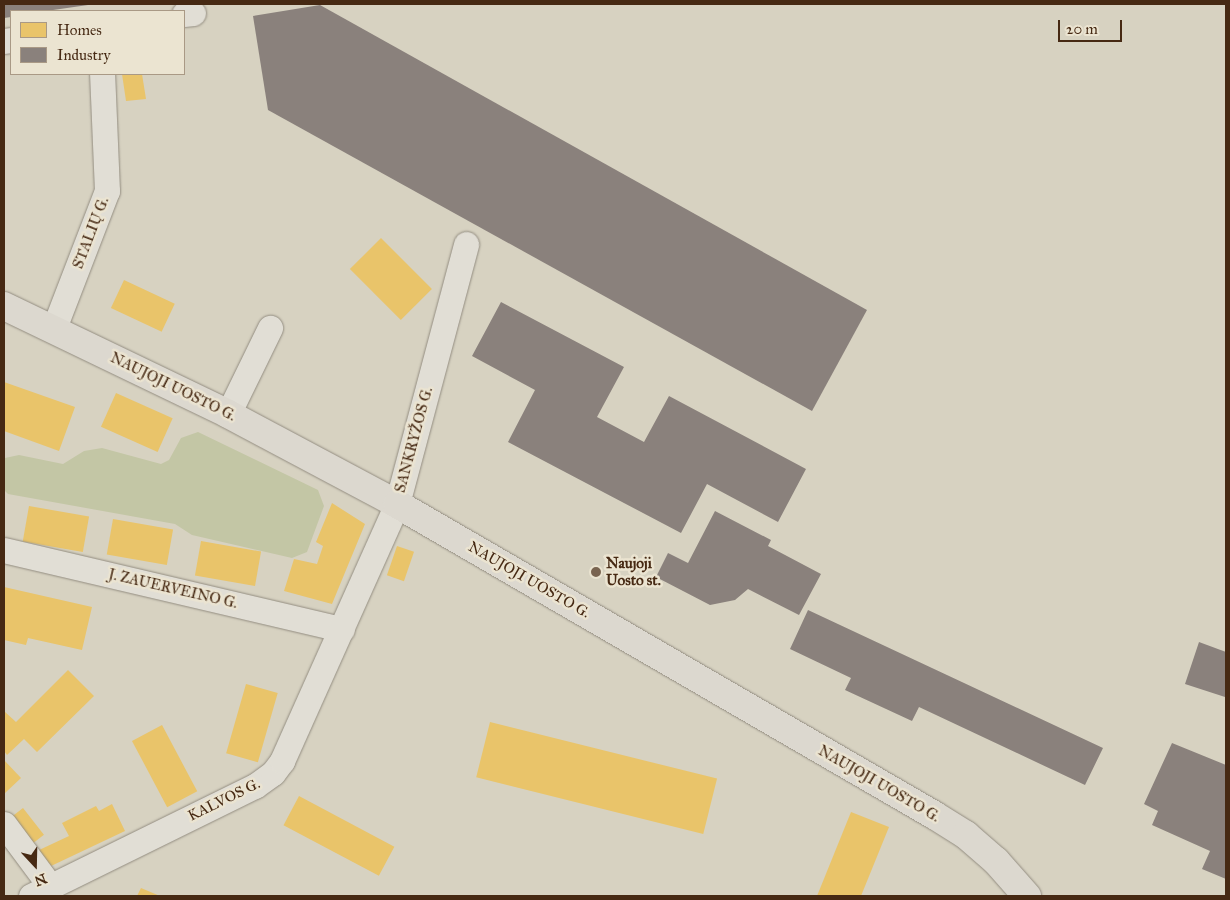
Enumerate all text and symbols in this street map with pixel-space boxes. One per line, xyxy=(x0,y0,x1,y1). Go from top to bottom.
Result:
legend xyxy=(10,10,185,75)
scale bar xyxy=(1060,10,1124,42)
text: 20 m xyxy=(1066,20,1098,38)
text: Homes xyxy=(57,21,102,39)
text: Industry xyxy=(57,46,111,64)
street label: STALIŲ G. xyxy=(69,195,113,271)
street label: NAUJOJI UOSTO G. xyxy=(107,349,239,425)
street label: SANKRYŽOS G. xyxy=(391,385,437,495)
street label: NAUJOJI UOSTO G. xyxy=(465,538,593,622)
place label: Naujoji Uosto st. xyxy=(606,554,661,589)
street label: J. ZAUERVEINO G. xyxy=(107,565,239,613)
marker: Naujoji Uosto st. xyxy=(590,566,602,578)
street label: NAUJOJI UOSTO G. xyxy=(815,742,943,826)
street label: KALVOS G. xyxy=(185,775,263,825)
north arrow xyxy=(10,840,60,890)
text: N xyxy=(32,869,49,890)

